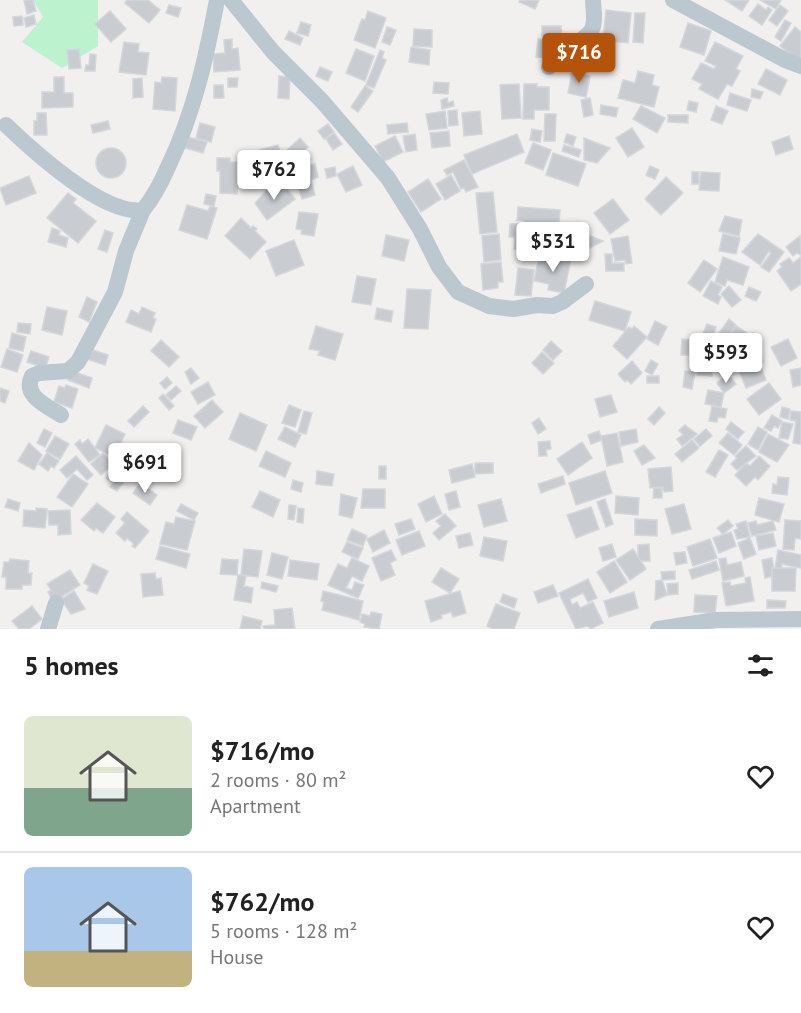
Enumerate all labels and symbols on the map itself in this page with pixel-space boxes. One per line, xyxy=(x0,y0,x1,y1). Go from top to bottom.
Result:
pin: $716 xyxy=(543,33,615,84)
pin: $762 xyxy=(238,150,310,201)
pin: $531 xyxy=(517,222,589,273)
pin: $593 xyxy=(690,333,762,384)
pin: $691 xyxy=(109,443,181,494)

